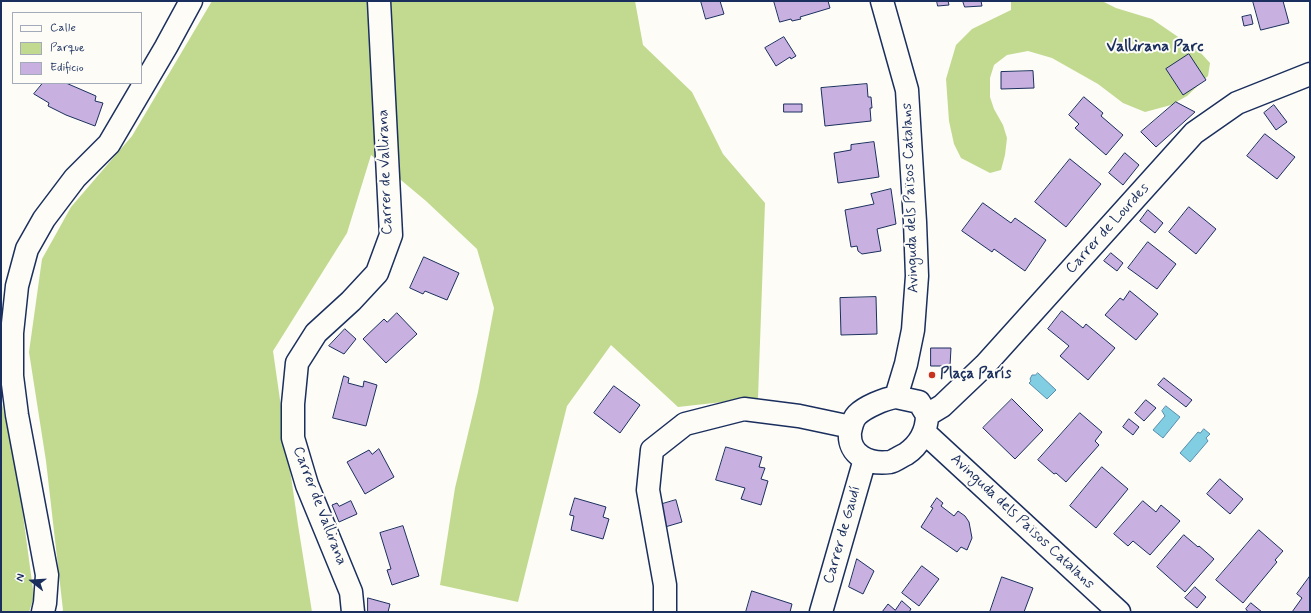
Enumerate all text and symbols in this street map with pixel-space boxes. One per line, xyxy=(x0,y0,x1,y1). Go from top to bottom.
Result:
legend xyxy=(12,12,142,84)
text: Calle xyxy=(50,20,76,36)
district label: Vallirana Parc xyxy=(1107,38,1203,58)
text: Parque xyxy=(50,40,85,56)
text: Edificio xyxy=(50,60,84,76)
street label: Avinguda dels Països Catalans xyxy=(899,103,923,293)
street label: Carrer de Vallirana xyxy=(375,109,397,235)
street label: Carrer de Lourdes xyxy=(1063,180,1153,278)
place label: Plaça París xyxy=(940,366,1011,384)
marker: Plaça París xyxy=(927,370,937,380)
street label: Carrer de Vallirana xyxy=(288,444,350,568)
street label: Avinguda dels Països Catalans xyxy=(946,451,1098,593)
street label: Carrer de Gaudí xyxy=(820,484,866,586)
north arrow xyxy=(12,561,52,601)
text: N xyxy=(13,572,28,583)

